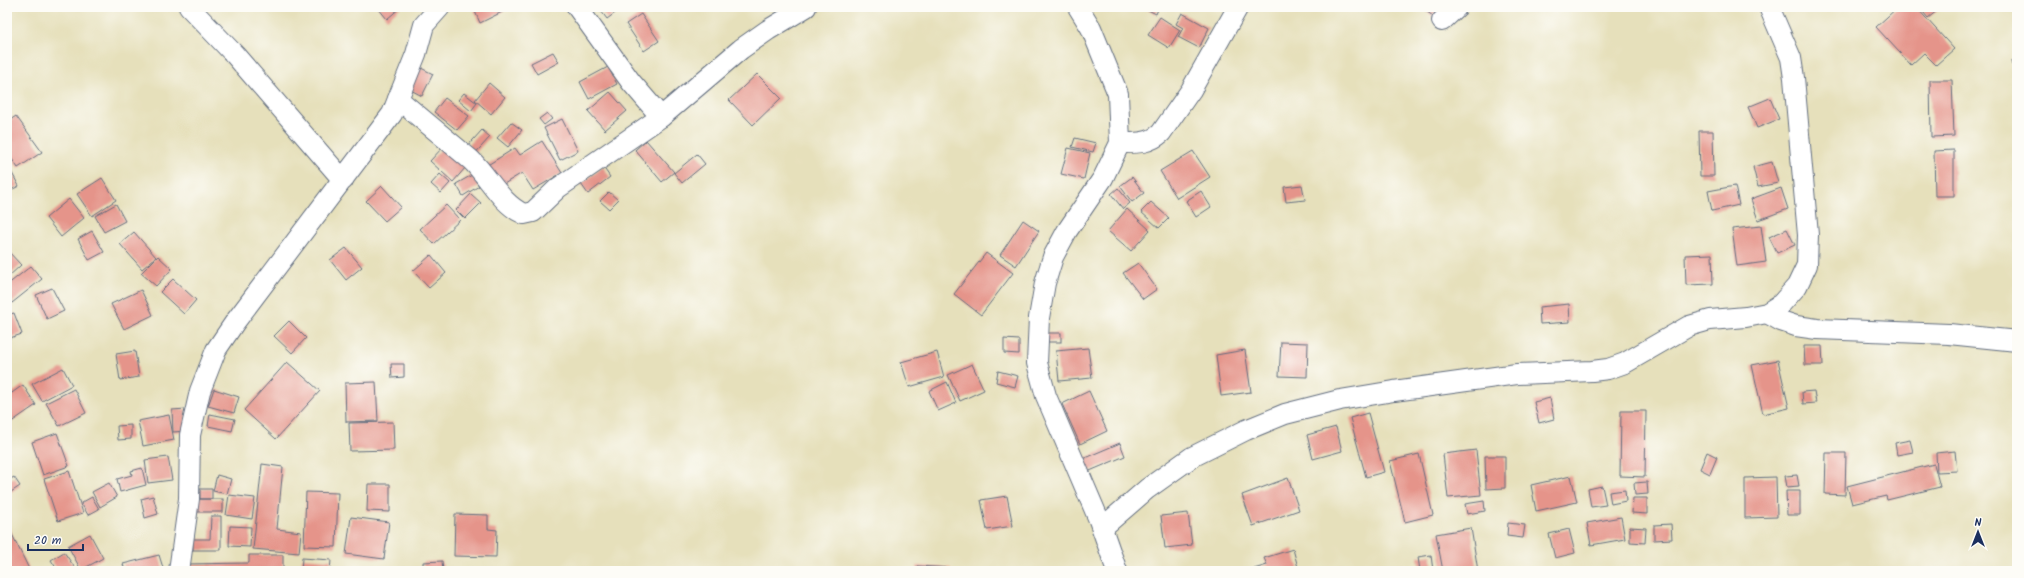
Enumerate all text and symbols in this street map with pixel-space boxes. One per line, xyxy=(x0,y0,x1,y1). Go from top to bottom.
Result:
north arrow xyxy=(1958,512,1998,552)
text: N xyxy=(1975,514,1982,532)
scale bar xyxy=(28,526,83,552)
text: 20 m xyxy=(34,531,62,550)

